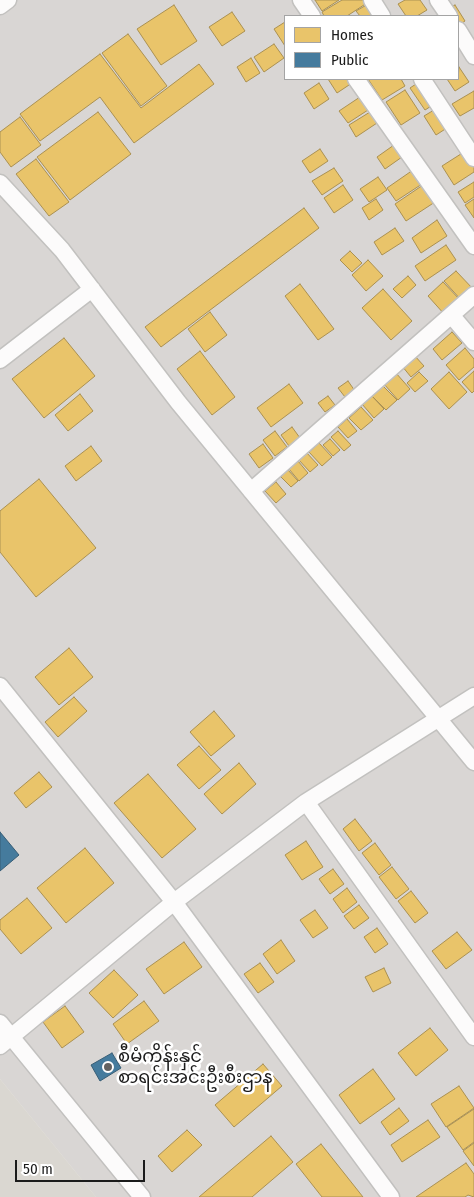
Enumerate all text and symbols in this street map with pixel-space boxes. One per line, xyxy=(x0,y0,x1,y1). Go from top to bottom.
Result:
legend xyxy=(284,15,459,80)
text: Homes xyxy=(331,26,373,44)
text: Public xyxy=(331,51,368,69)
place label: စီမံကိန်းနှင့် စာရင်းအင်းဦးစီးဌာန xyxy=(118,1046,273,1088)
marker: စီမံကိန်းနှင့် စာရင်းအင်းဦးစီးဌာန xyxy=(102,1061,114,1073)
scale bar xyxy=(18,1150,148,1182)
text: 50 m xyxy=(23,1160,53,1178)

